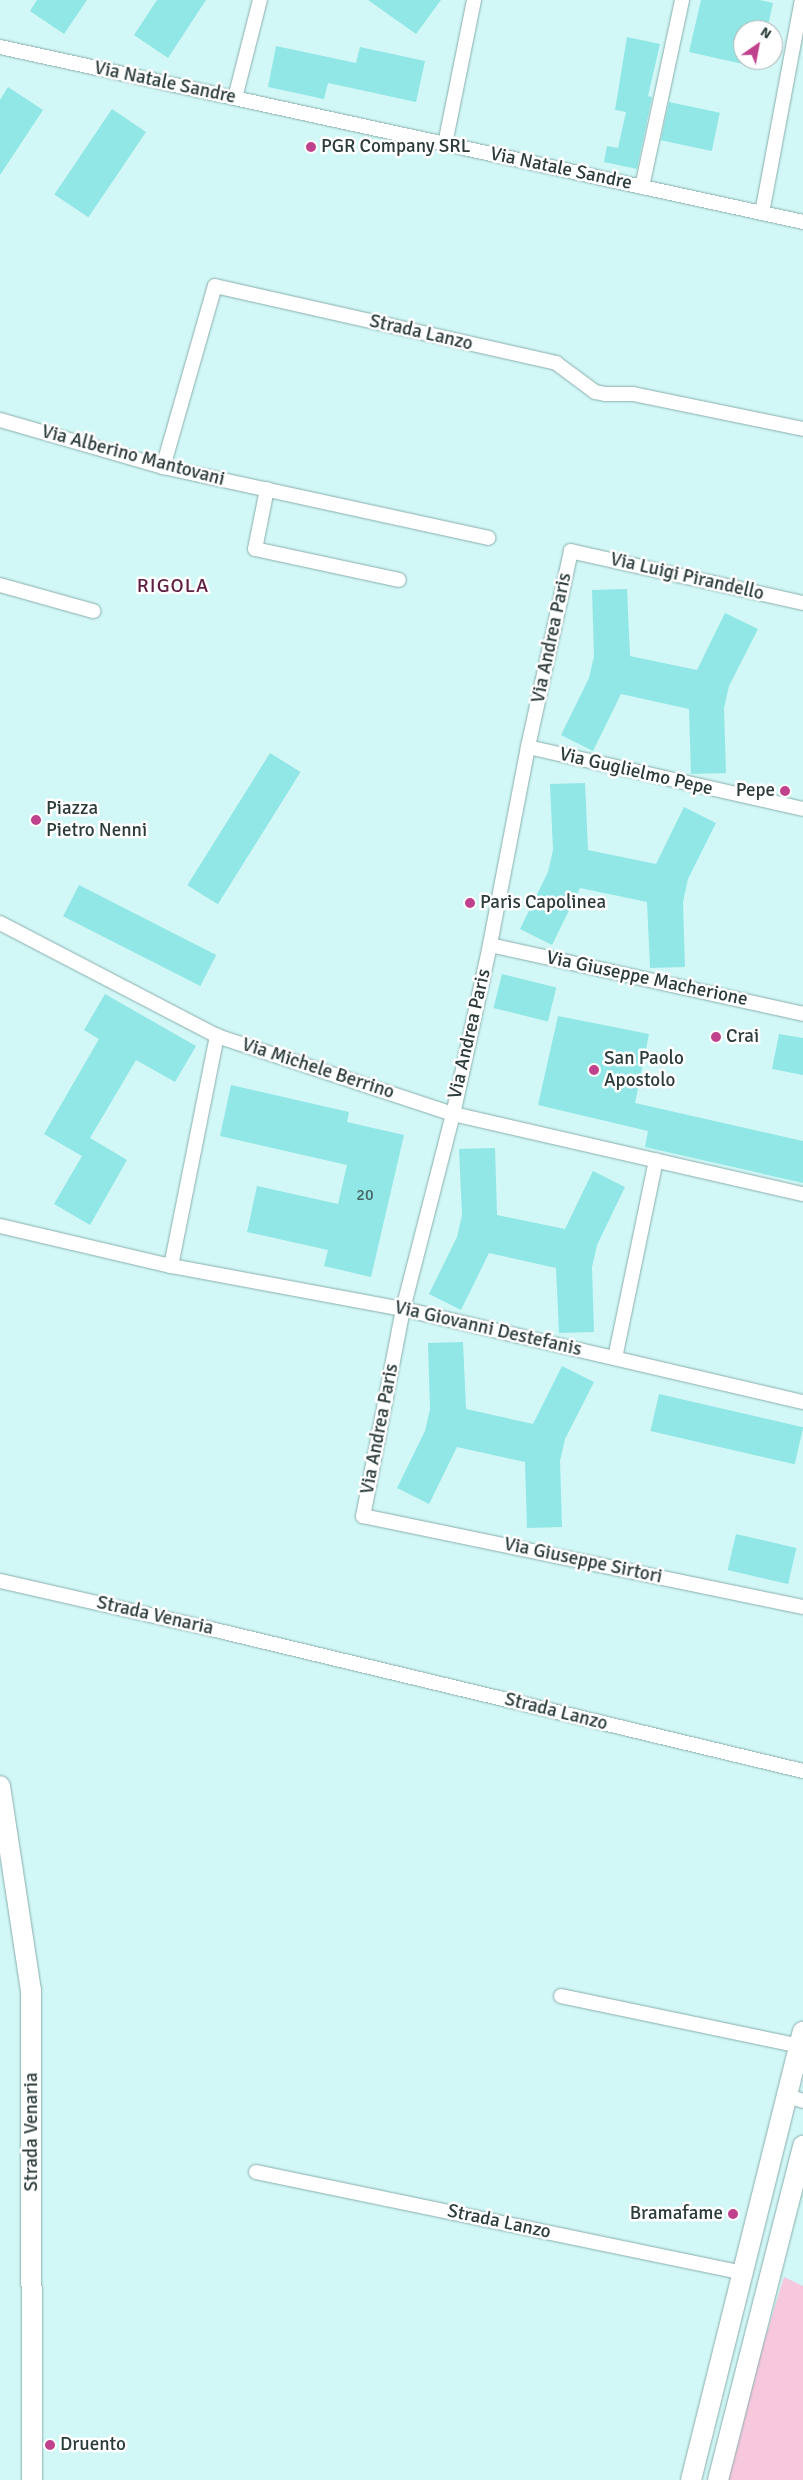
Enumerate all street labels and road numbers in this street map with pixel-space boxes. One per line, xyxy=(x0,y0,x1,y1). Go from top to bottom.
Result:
street label: Via Natale Sandre xyxy=(92,57,238,109)
street label: Via Natale Sandre xyxy=(488,143,634,195)
street label: Strada Lanzo xyxy=(367,310,475,356)
street label: Via Alberino Mantovani xyxy=(39,421,227,491)
street label: Via Luigi Pirandello xyxy=(608,548,766,606)
street label: Via Andrea Paris xyxy=(527,571,577,705)
street label: Via Guglielmo Pepe xyxy=(557,743,715,801)
street label: Via Giuseppe Macherione xyxy=(544,947,750,1011)
street label: Via Andrea Paris xyxy=(444,967,496,1101)
street label: Via Michele Berrino xyxy=(239,1034,397,1104)
street label: Via Giovanni Destefanis xyxy=(392,1296,584,1362)
street label: Via Andrea Paris xyxy=(356,1362,404,1496)
street label: Via Giuseppe Sirtori xyxy=(502,1533,664,1589)
street label: Strada Venaria xyxy=(94,1592,216,1640)
street label: Strada Lanzo xyxy=(502,1688,610,1736)
street label: Strada Venaria xyxy=(21,2072,43,2192)
street label: Strada Lanzo xyxy=(445,2200,553,2244)

